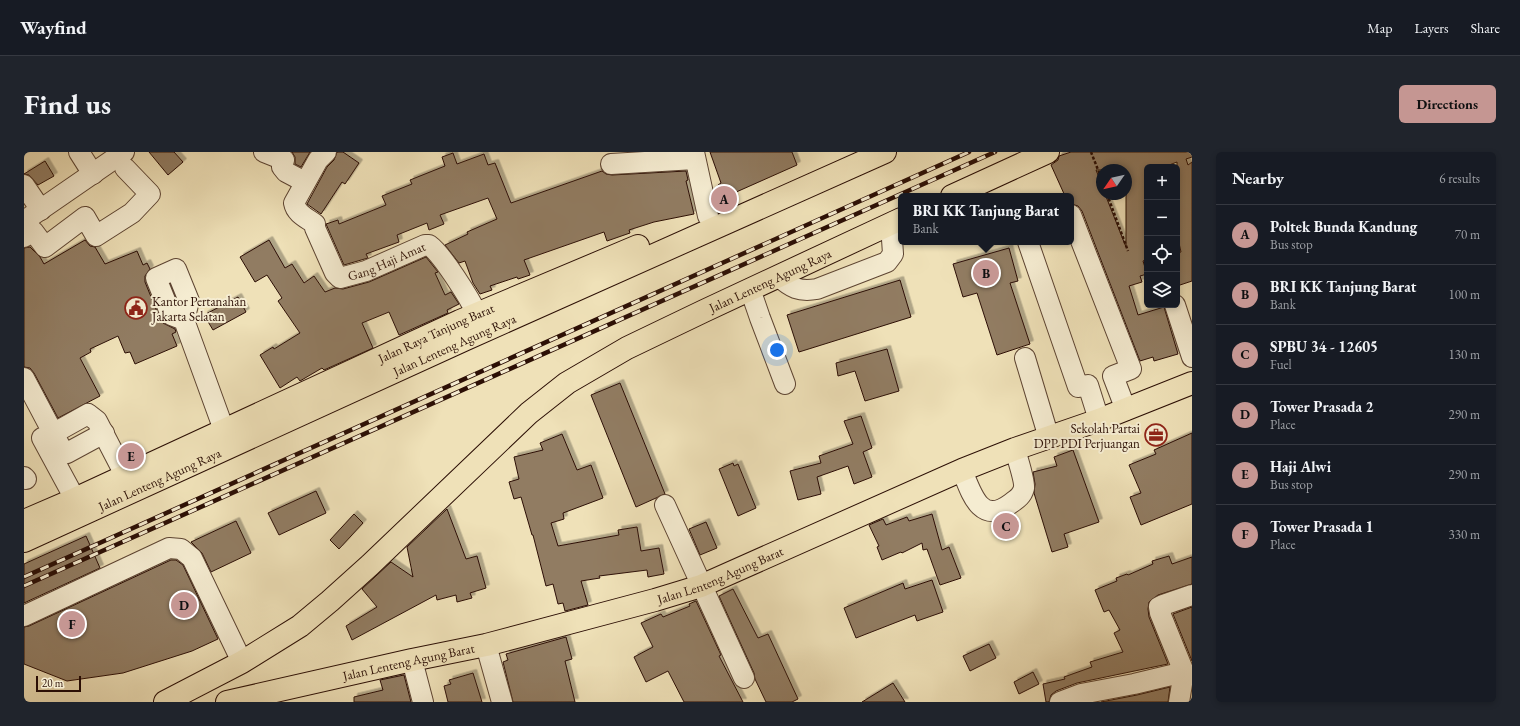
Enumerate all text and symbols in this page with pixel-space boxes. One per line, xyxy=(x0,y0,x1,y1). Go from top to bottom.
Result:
text: Wayfind xyxy=(20,15,87,40)
text: Map xyxy=(1367,19,1392,37)
text: Layers xyxy=(1414,19,1449,37)
text: Share xyxy=(1471,19,1500,37)
button: Directions xyxy=(1399,85,1496,123)
text: Find us xyxy=(24,86,111,122)
north arrow xyxy=(1096,164,1132,200)
map controls xyxy=(1144,164,1180,308)
button: + xyxy=(1144,164,1180,200)
text: Nearby xyxy=(1232,167,1284,189)
text: 6 results xyxy=(1439,170,1480,187)
pin: A xyxy=(711,184,737,214)
popup xyxy=(898,193,1074,245)
button: − xyxy=(1144,200,1180,236)
text: BRI KK Tanjung Barat xyxy=(913,201,1059,220)
text: Poltek Bunda Kandung xyxy=(1270,217,1417,236)
text: Bank xyxy=(913,220,939,237)
text: A xyxy=(1240,226,1250,243)
text: 70 m xyxy=(1455,226,1480,243)
button: locate xyxy=(1144,236,1180,272)
text: Bus stop xyxy=(1270,236,1313,253)
street label: Gang Haji Amat xyxy=(346,238,428,285)
street label: Jalan Lenteng Agung Raya xyxy=(705,244,835,317)
pin: B xyxy=(973,258,999,288)
button: layers xyxy=(1144,272,1180,308)
text: BRI KK Tanjung Barat xyxy=(1270,277,1416,296)
text: B xyxy=(1241,286,1249,303)
text: 100 m xyxy=(1449,286,1480,303)
place label: Kantor Pertanahan Jakarta Selatan xyxy=(151,293,247,325)
public building icon: Kantor Pertanahan Jakarta Selatan xyxy=(123,295,149,321)
text: Bank xyxy=(1270,296,1296,313)
street label: Jalan Raya Tanjung Barat xyxy=(374,300,497,367)
street label: Jalan Lenteng Agung Raya xyxy=(390,310,519,381)
text: SPBU 34 - 12605 xyxy=(1270,337,1378,356)
your location xyxy=(767,340,787,360)
text: C xyxy=(1240,346,1250,363)
text: 130 m xyxy=(1449,346,1480,363)
text: Fuel xyxy=(1270,356,1292,373)
text: Tower Prasada 2 xyxy=(1270,397,1374,416)
text: D xyxy=(1240,406,1250,423)
text: 290 m xyxy=(1449,406,1480,423)
text: Place xyxy=(1270,416,1296,433)
place label: Sekolah Partai DPP PDI Perjuangan xyxy=(1034,420,1140,452)
office icon: Sekolah Partai DPP PDI Perjuangan xyxy=(1143,422,1169,448)
pin: E xyxy=(118,441,144,471)
street label: Jalan Lenteng Agung Raya xyxy=(95,444,224,515)
text: Haji Alwi xyxy=(1270,457,1331,476)
text: E xyxy=(1241,466,1249,483)
text: 290 m xyxy=(1449,466,1480,483)
text: Bus stop xyxy=(1270,476,1313,493)
pin: C xyxy=(993,511,1019,541)
text: Tower Prasada 1 xyxy=(1270,517,1374,536)
text: F xyxy=(1241,526,1249,543)
text: 330 m xyxy=(1449,526,1480,543)
text: Place xyxy=(1270,536,1296,553)
street label: Jalan Lenteng Agung Barat xyxy=(654,543,786,608)
pin: D xyxy=(171,590,197,620)
pin: F xyxy=(59,609,85,639)
street label: Jalan Lenteng Agung Barat xyxy=(340,640,476,685)
scale bar xyxy=(36,674,81,693)
text: 20 m xyxy=(42,676,63,690)

